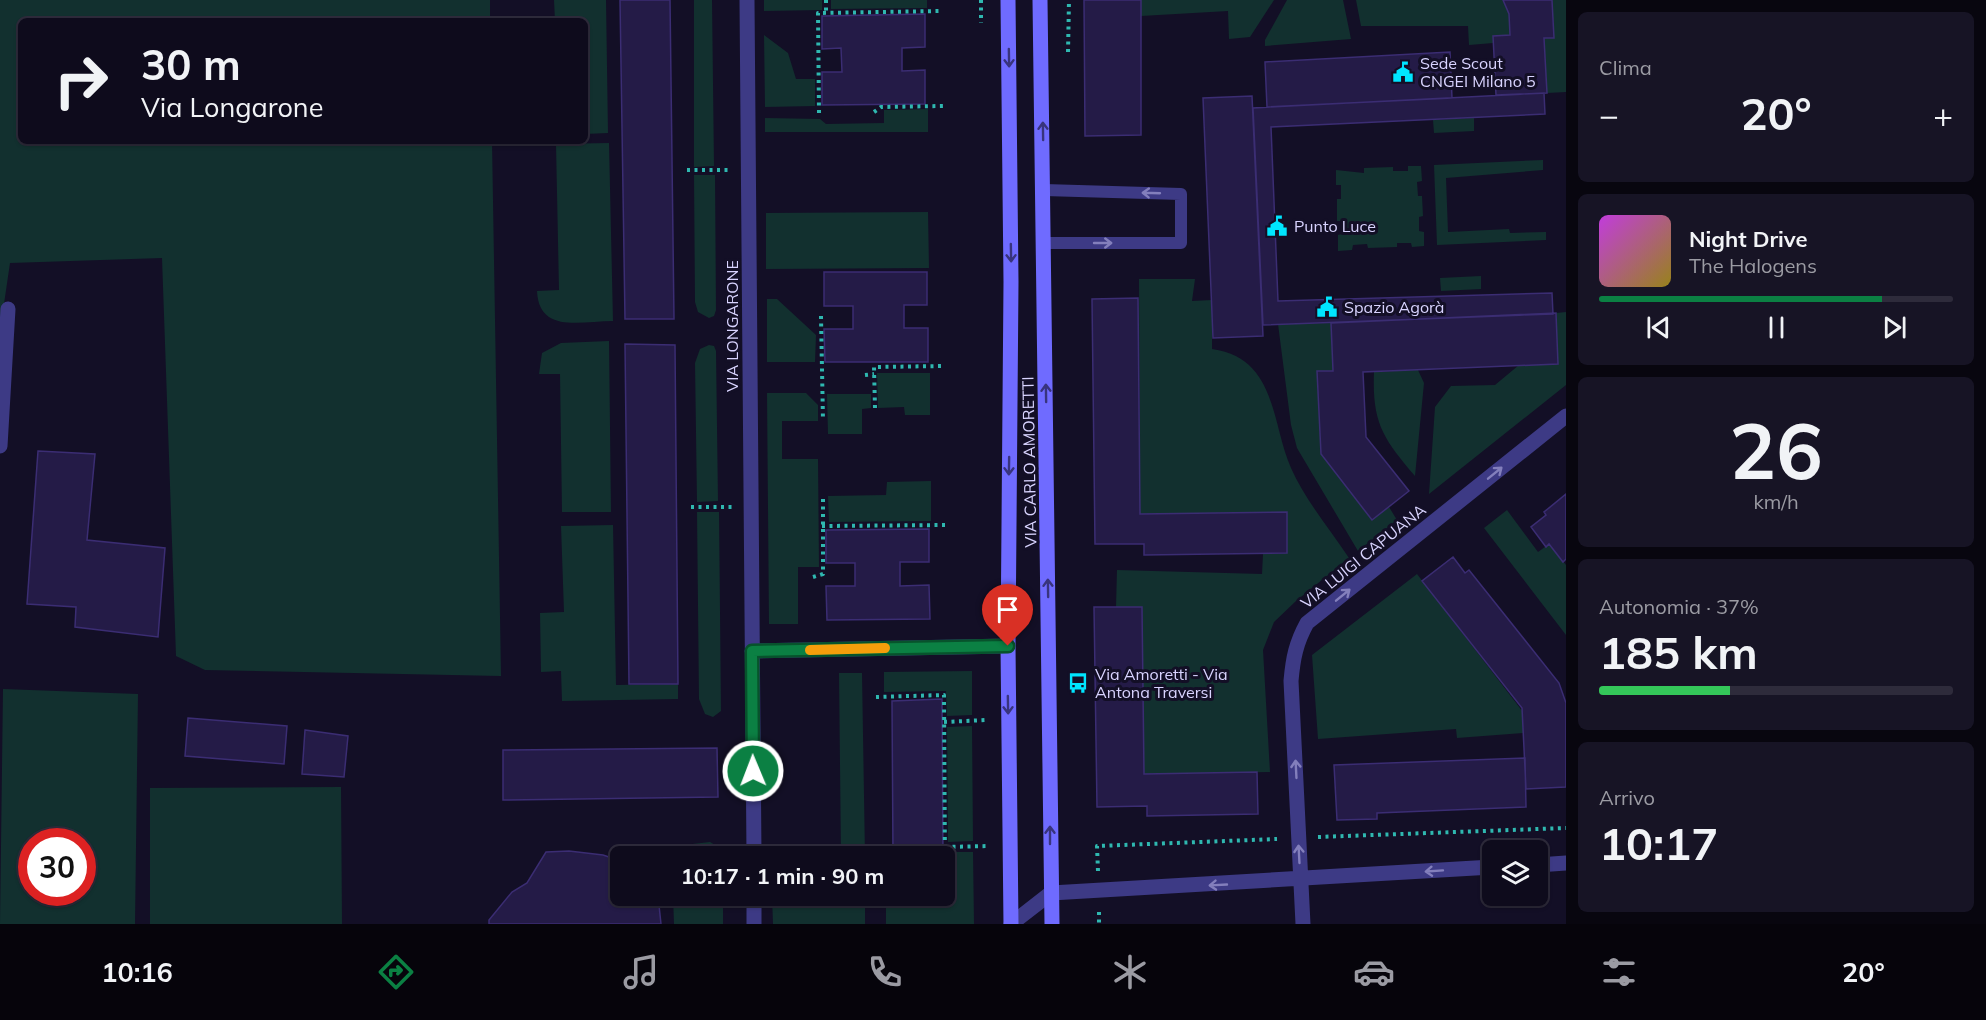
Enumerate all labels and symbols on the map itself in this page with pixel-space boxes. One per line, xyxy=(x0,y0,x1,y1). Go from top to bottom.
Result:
one-way arrow xyxy=(1003,48,1014,68)
place label: Sede Scout CNGEI Milano 5 xyxy=(1420,53,1536,91)
public building icon: Sede Scout CNGEI Milano 5 xyxy=(1391,60,1415,84)
one-way arrow xyxy=(1037,122,1048,142)
one-way arrow xyxy=(1142,187,1162,199)
public building icon: Punto Luce xyxy=(1265,214,1289,238)
place label: Punto Luce xyxy=(1294,216,1376,236)
one-way arrow xyxy=(1093,237,1113,249)
one-way arrow xyxy=(1005,243,1017,263)
street label: VIA LONGARONE xyxy=(722,260,742,392)
public building icon: Spazio Agorà xyxy=(1315,295,1339,319)
place label: Spazio Agorà xyxy=(1344,297,1444,317)
street label: VIA CARLO AMORETTI xyxy=(1018,376,1040,548)
one-way arrow xyxy=(1040,384,1052,404)
one-way arrow xyxy=(1003,456,1015,476)
one-way arrow xyxy=(1487,466,1503,479)
street label: VIA LUIGI CAPUANA xyxy=(1296,499,1430,613)
one-way arrow xyxy=(1042,579,1054,599)
pin xyxy=(982,584,1033,646)
one-way arrow xyxy=(1334,588,1350,601)
place label: Via Amoretti - Via Antona Traversi xyxy=(1095,664,1228,702)
bus stop icon: Via Amoretti - Via Antona Traversi xyxy=(1066,671,1090,695)
one-way arrow xyxy=(1002,694,1014,714)
position arrow xyxy=(721,739,785,803)
one-way arrow xyxy=(1290,760,1301,780)
one-way arrow xyxy=(1044,825,1056,845)
speed limit sign: 30 xyxy=(18,828,96,906)
one-way arrow xyxy=(1294,845,1305,864)
one-way arrow xyxy=(1425,866,1445,877)
one-way arrow xyxy=(1209,879,1229,890)

